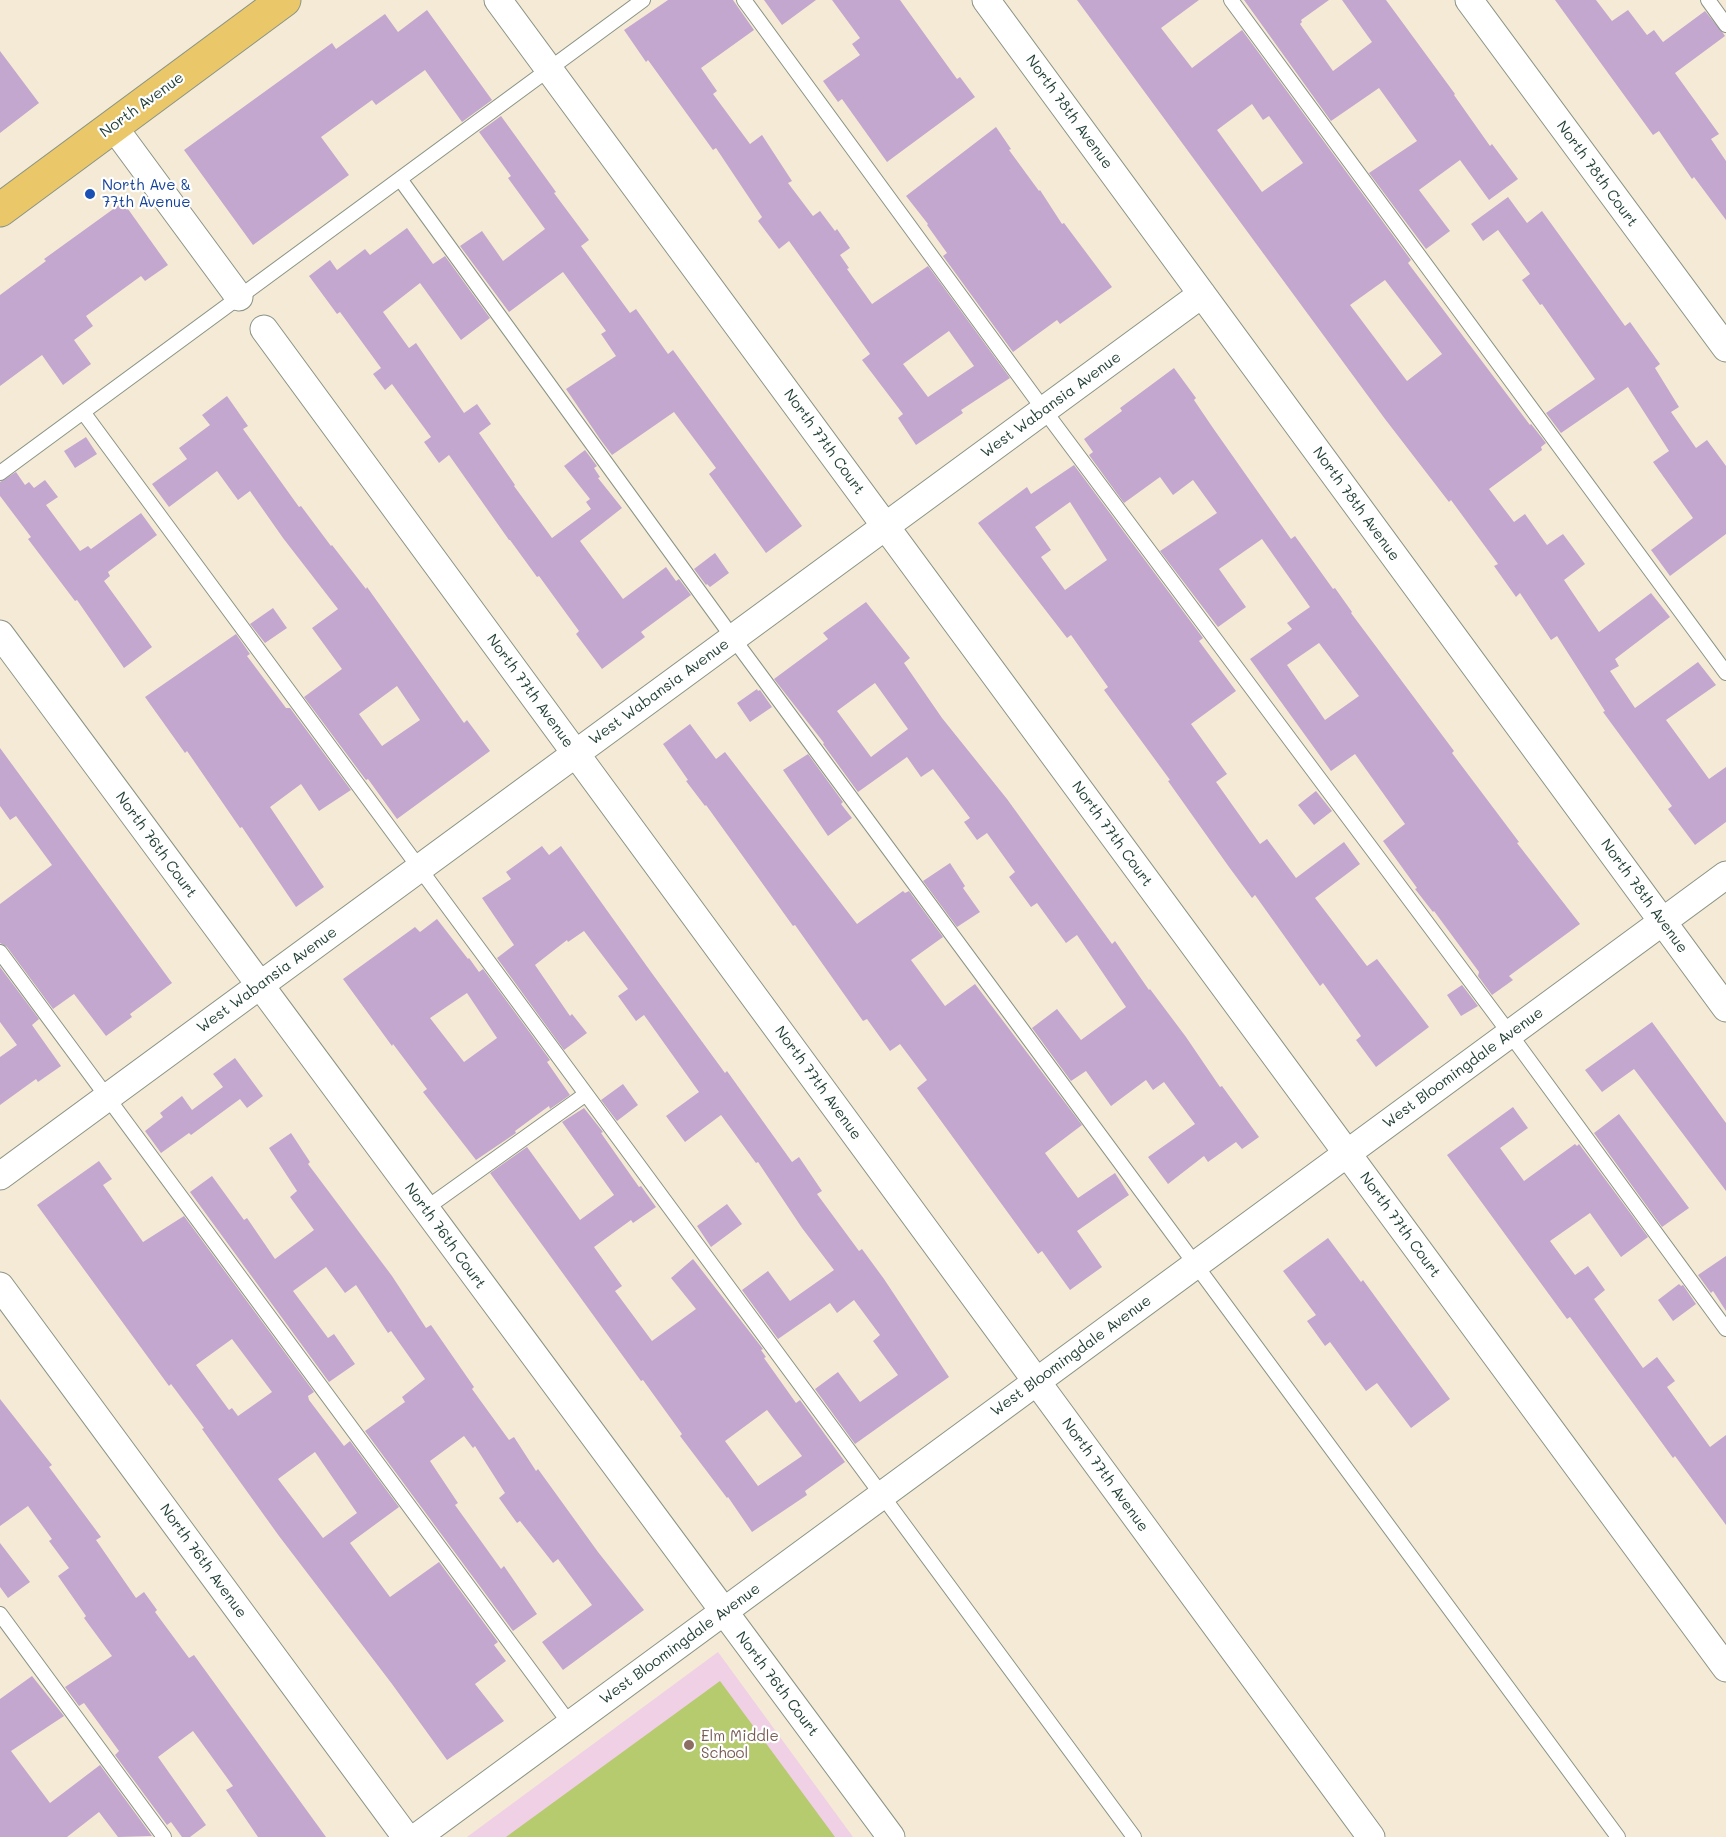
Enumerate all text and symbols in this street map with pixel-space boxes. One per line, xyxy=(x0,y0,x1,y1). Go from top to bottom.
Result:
street label: North 78th Avenue xyxy=(1022,51,1116,173)
street label: North Avenue xyxy=(97,69,187,141)
street label: North 78th Court xyxy=(1553,118,1641,230)
place label: North Ave & 77th Avenue xyxy=(102,176,191,211)
marker: North Ave & 77th Avenue xyxy=(83,187,97,201)
street label: West Wabansia Avenue xyxy=(977,348,1125,462)
street label: North 77th Court xyxy=(780,386,868,498)
street label: North 78th Avenue xyxy=(1309,443,1403,565)
street label: North 77th Avenue xyxy=(483,631,577,751)
street label: West Wabansia Avenue xyxy=(585,635,733,749)
street label: North 77th Court xyxy=(1068,778,1156,890)
street label: North 76th Court xyxy=(112,789,200,901)
street label: North 78th Avenue xyxy=(1597,835,1691,957)
street label: West Wabansia Avenue xyxy=(193,923,341,1037)
street label: West Bloomingdale Avenue xyxy=(1379,1004,1547,1132)
street label: North 77th Avenue xyxy=(771,1023,865,1143)
street label: North 77th Court xyxy=(1356,1169,1444,1281)
street label: North 76th Court xyxy=(401,1180,489,1292)
street label: West Bloomingdale Avenue xyxy=(987,1292,1155,1420)
street label: North 77th Avenue xyxy=(1058,1415,1152,1535)
street label: North 76th Avenue xyxy=(156,1500,250,1622)
street label: West Bloomingdale Avenue xyxy=(596,1580,764,1708)
street label: North 76th Court xyxy=(732,1628,822,1740)
place label: Elm Middle School xyxy=(701,1727,779,1762)
marker: Elm Middle School xyxy=(682,1738,696,1752)

